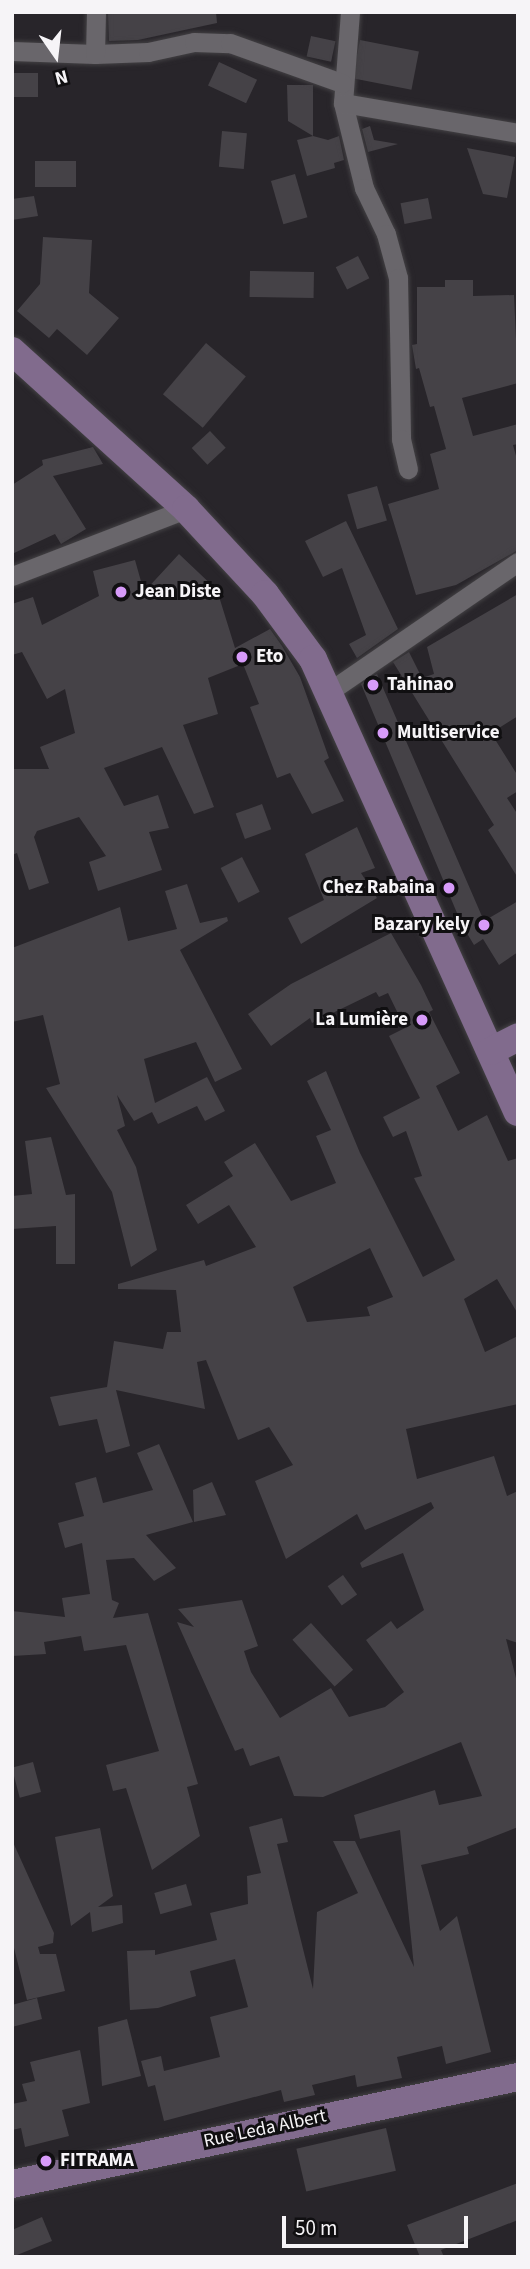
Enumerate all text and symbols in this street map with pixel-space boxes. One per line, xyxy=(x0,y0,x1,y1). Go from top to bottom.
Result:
north arrow xyxy=(21,21,91,91)
text: N xyxy=(52,62,71,91)
place label: Jean Diste xyxy=(135,581,221,603)
marker: Jean Diste xyxy=(113,584,129,600)
place label: Eto xyxy=(256,646,283,668)
marker: Eto xyxy=(234,649,250,665)
place label: Tahinao xyxy=(387,674,454,696)
marker: Tahinao xyxy=(365,677,381,693)
place label: Multiservice xyxy=(397,722,500,744)
marker: Multiservice xyxy=(375,725,391,741)
place label: Chez Rabaina xyxy=(323,877,435,899)
marker: Chez Rabaina xyxy=(441,880,457,896)
place label: Bazary kely xyxy=(374,914,470,936)
marker: Bazary kely xyxy=(476,917,492,933)
place label: La Lumière xyxy=(315,1009,408,1031)
marker: La Lumière xyxy=(414,1012,430,1028)
street label: Rue Leda Albert xyxy=(202,2105,328,2153)
place label: FITRAMA xyxy=(60,2150,134,2172)
marker: FITRAMA xyxy=(38,2153,54,2169)
scale bar xyxy=(285,2202,470,2246)
text: 50 m xyxy=(295,2213,337,2243)

